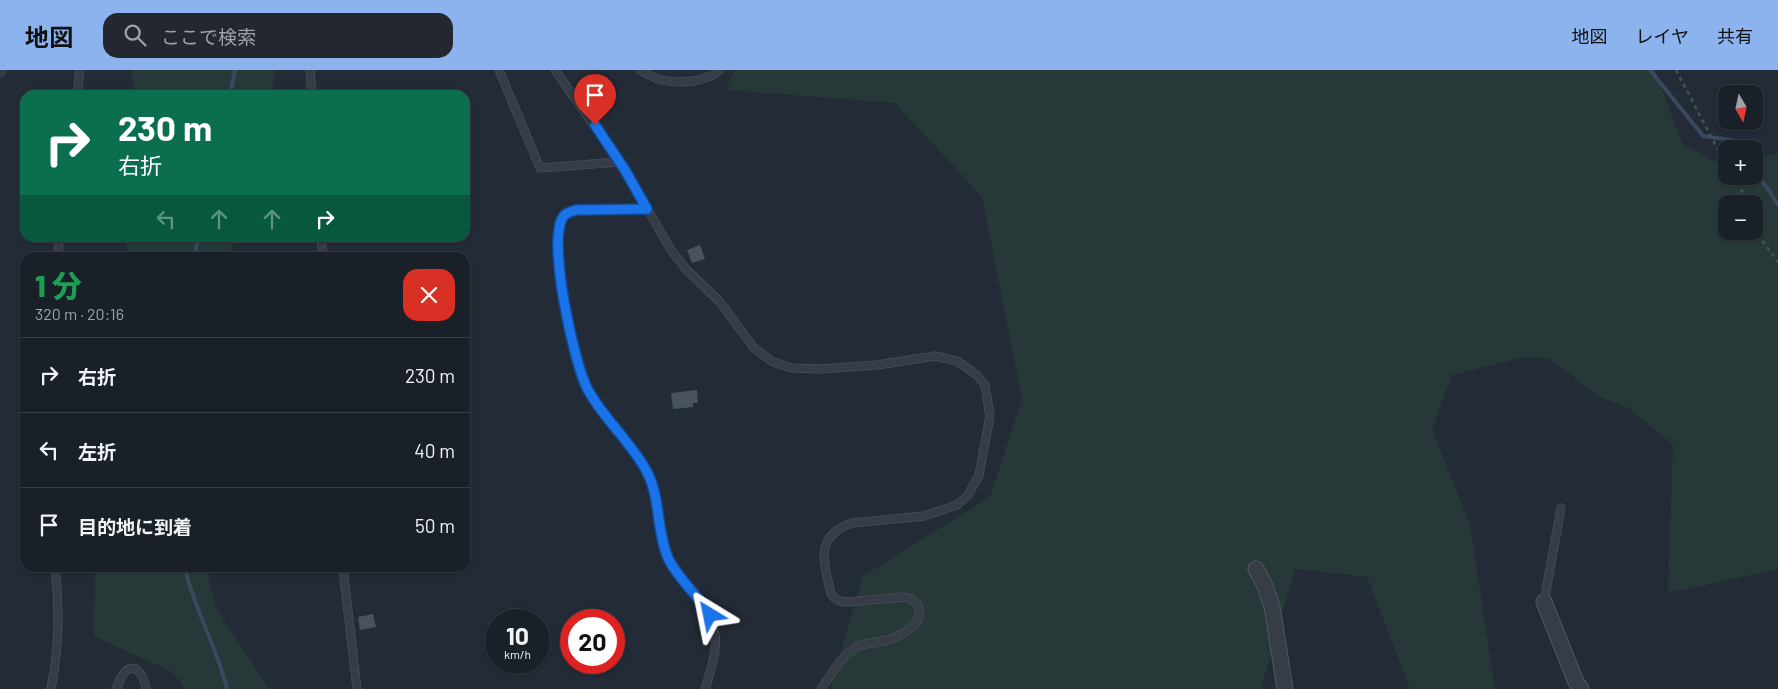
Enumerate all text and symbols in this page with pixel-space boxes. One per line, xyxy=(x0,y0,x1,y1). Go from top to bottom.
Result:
search box xyxy=(103,13,453,58)
icon: search xyxy=(121,21,149,49)
text: 地図 xyxy=(25,22,73,51)
text: ここで検索 xyxy=(161,25,256,48)
text: 地図 xyxy=(1572,25,1608,47)
text: レイヤ xyxy=(1636,25,1689,47)
text: 共有 xyxy=(1717,25,1753,47)
pin xyxy=(574,74,616,125)
icon: arrive xyxy=(581,81,609,109)
north arrow xyxy=(1718,85,1762,130)
map controls xyxy=(1718,85,1763,240)
text: 230 m xyxy=(118,106,212,148)
icon: right xyxy=(35,110,100,175)
button: + xyxy=(1718,140,1763,185)
text: 右折 xyxy=(118,152,162,178)
button: − xyxy=(1718,195,1763,240)
icon: left xyxy=(152,205,180,233)
icon: ahead xyxy=(205,205,233,233)
icon: ahead xyxy=(258,205,286,233)
icon: right xyxy=(311,205,339,233)
text: 1 分 xyxy=(35,267,82,303)
button: close xyxy=(403,269,455,321)
text: 320 m · 20:16 xyxy=(35,304,124,323)
icon: right xyxy=(35,361,63,389)
text: 230 m xyxy=(405,364,455,387)
text: 右折 xyxy=(78,365,116,388)
icon: left xyxy=(35,436,63,464)
text: 40 m xyxy=(414,439,455,462)
text: 左折 xyxy=(78,440,116,463)
icon: arrive xyxy=(35,511,63,539)
text: 50 m xyxy=(415,514,455,537)
text: 目的地に到着 xyxy=(78,515,192,538)
position arrow xyxy=(683,588,735,640)
speed limit sign: 20 xyxy=(560,609,625,674)
text: 10 xyxy=(506,620,529,650)
text: km/h xyxy=(504,647,531,661)

